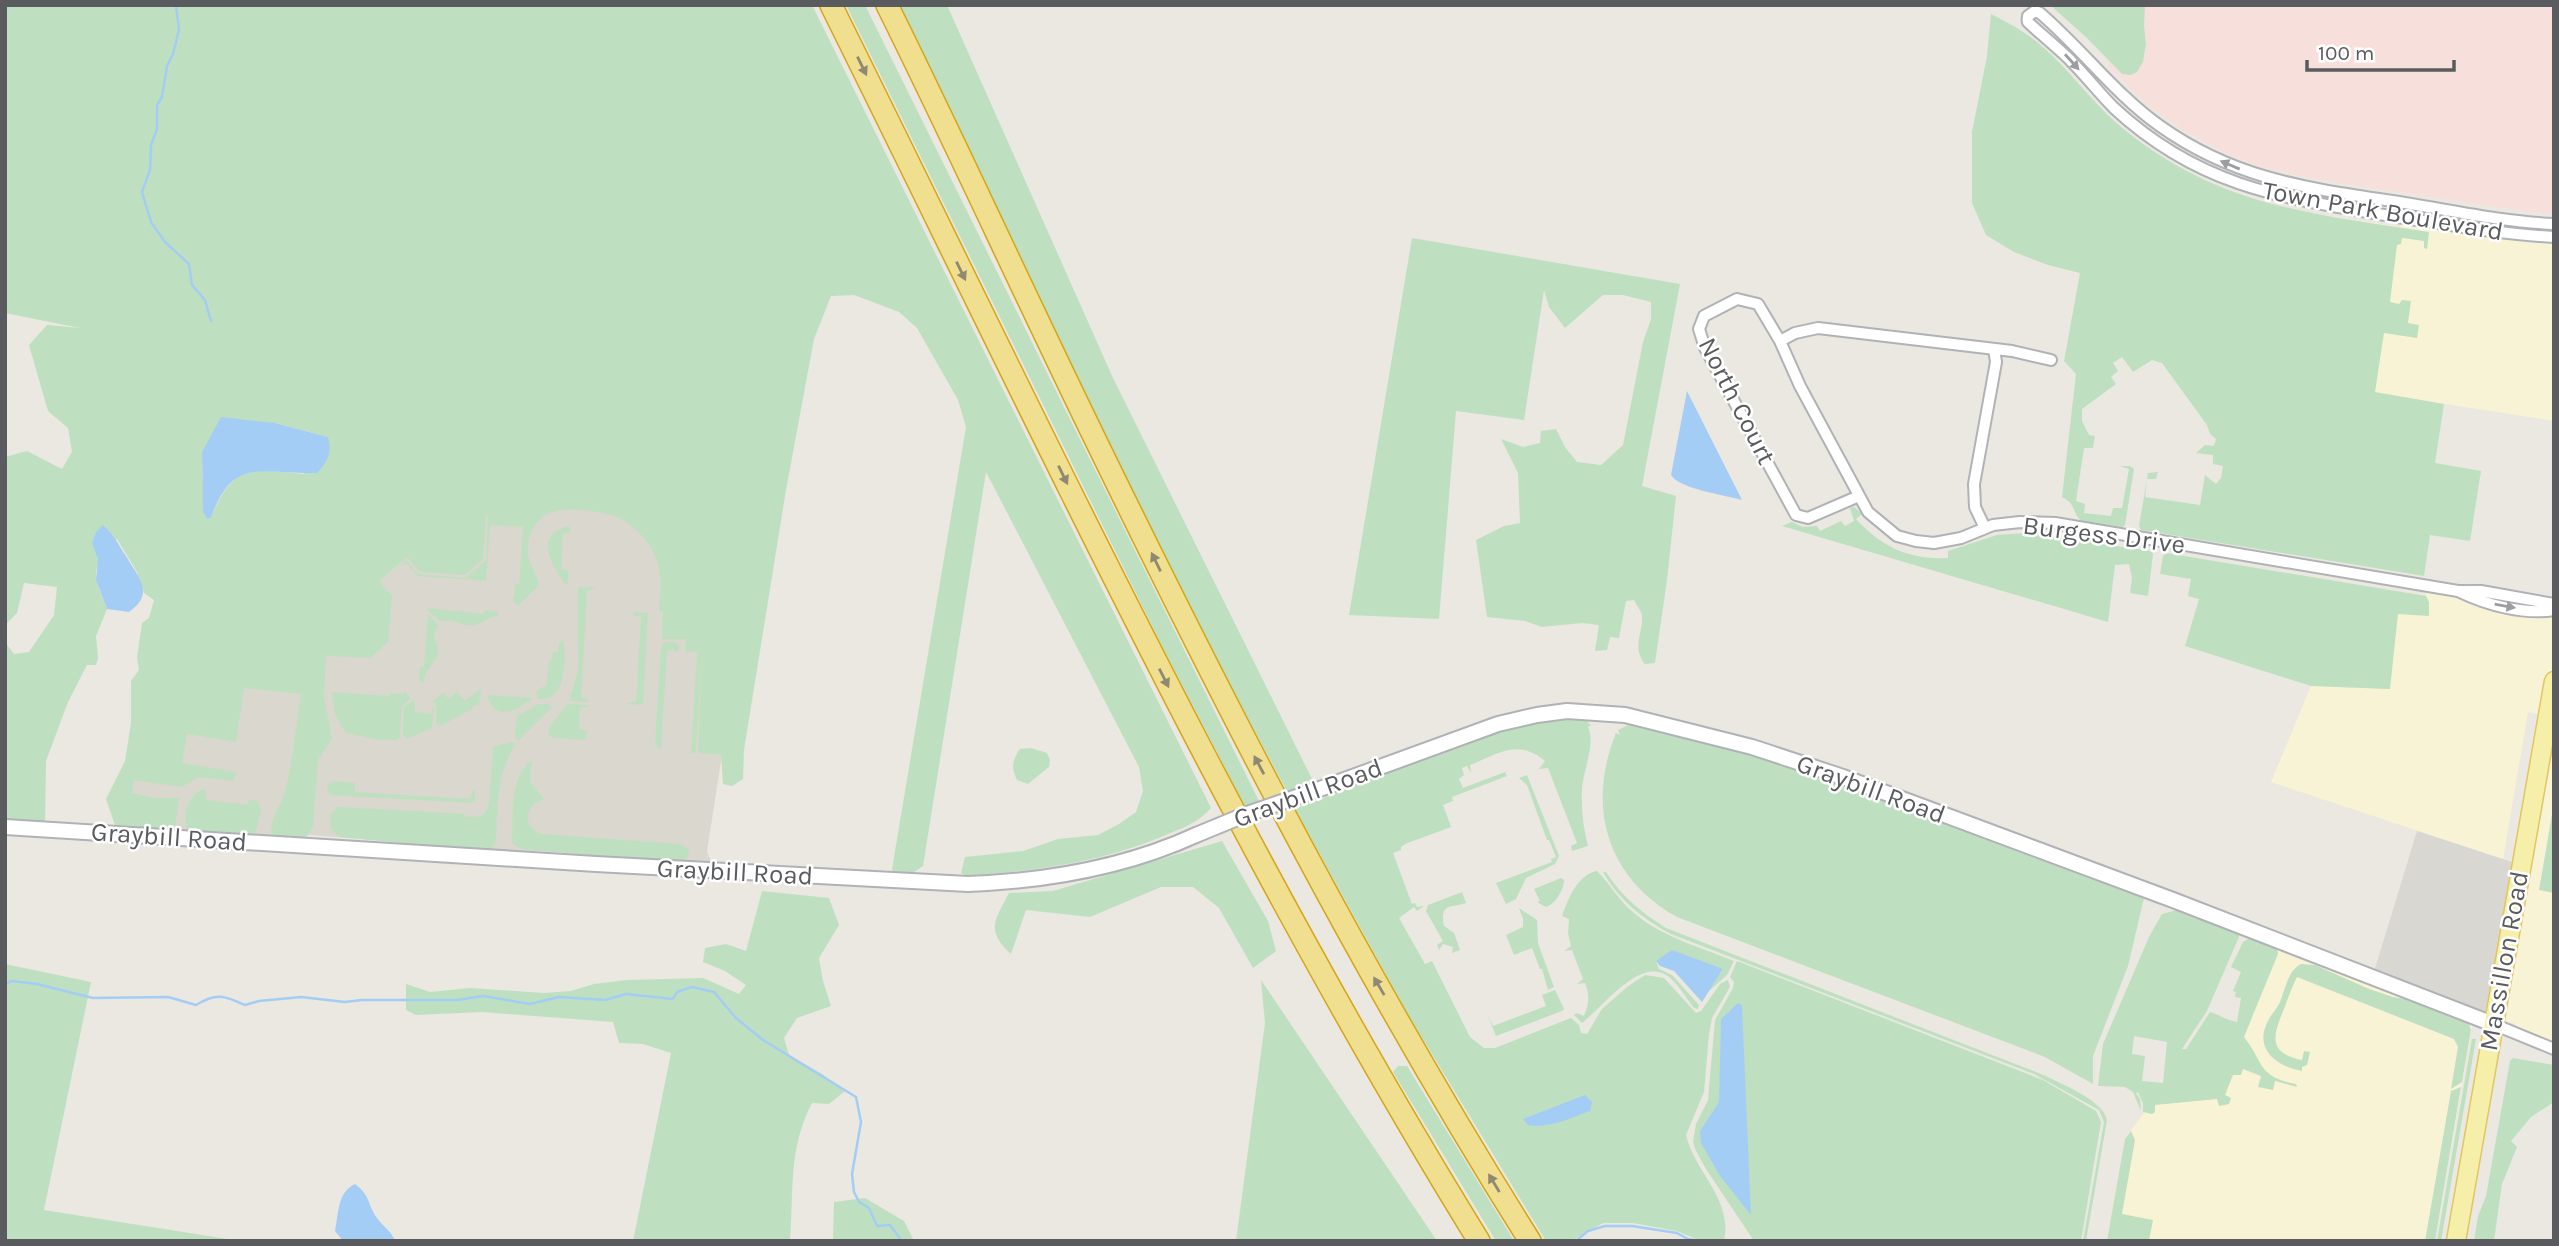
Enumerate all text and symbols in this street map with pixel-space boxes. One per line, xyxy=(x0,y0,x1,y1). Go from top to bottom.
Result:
scale bar xyxy=(2307,28,2454,72)
text: 100 m xyxy=(2318,41,2375,65)
one-way arrow xyxy=(2064,53,2080,70)
one-way arrow xyxy=(856,56,867,76)
one-way arrow xyxy=(2220,160,2241,171)
street label: Town Park Boulevard xyxy=(2260,175,2506,247)
one-way arrow xyxy=(956,261,967,281)
street label: North Court xyxy=(1692,332,1782,470)
one-way arrow xyxy=(1057,465,1068,485)
street label: Burgess Drive xyxy=(2021,510,2187,560)
one-way arrow xyxy=(1150,552,1162,572)
one-way arrow xyxy=(2494,601,2516,612)
one-way arrow xyxy=(1159,668,1170,688)
street label: Graybill Road xyxy=(1792,748,1950,830)
street label: Graybill Road xyxy=(1229,752,1387,834)
one-way arrow xyxy=(1253,755,1264,775)
street label: Graybill Road xyxy=(90,816,248,858)
street label: Graybill Road xyxy=(656,852,814,892)
street label: Massillon Road xyxy=(2473,869,2535,1053)
one-way arrow xyxy=(1373,977,1385,996)
one-way arrow xyxy=(1488,1173,1501,1192)

